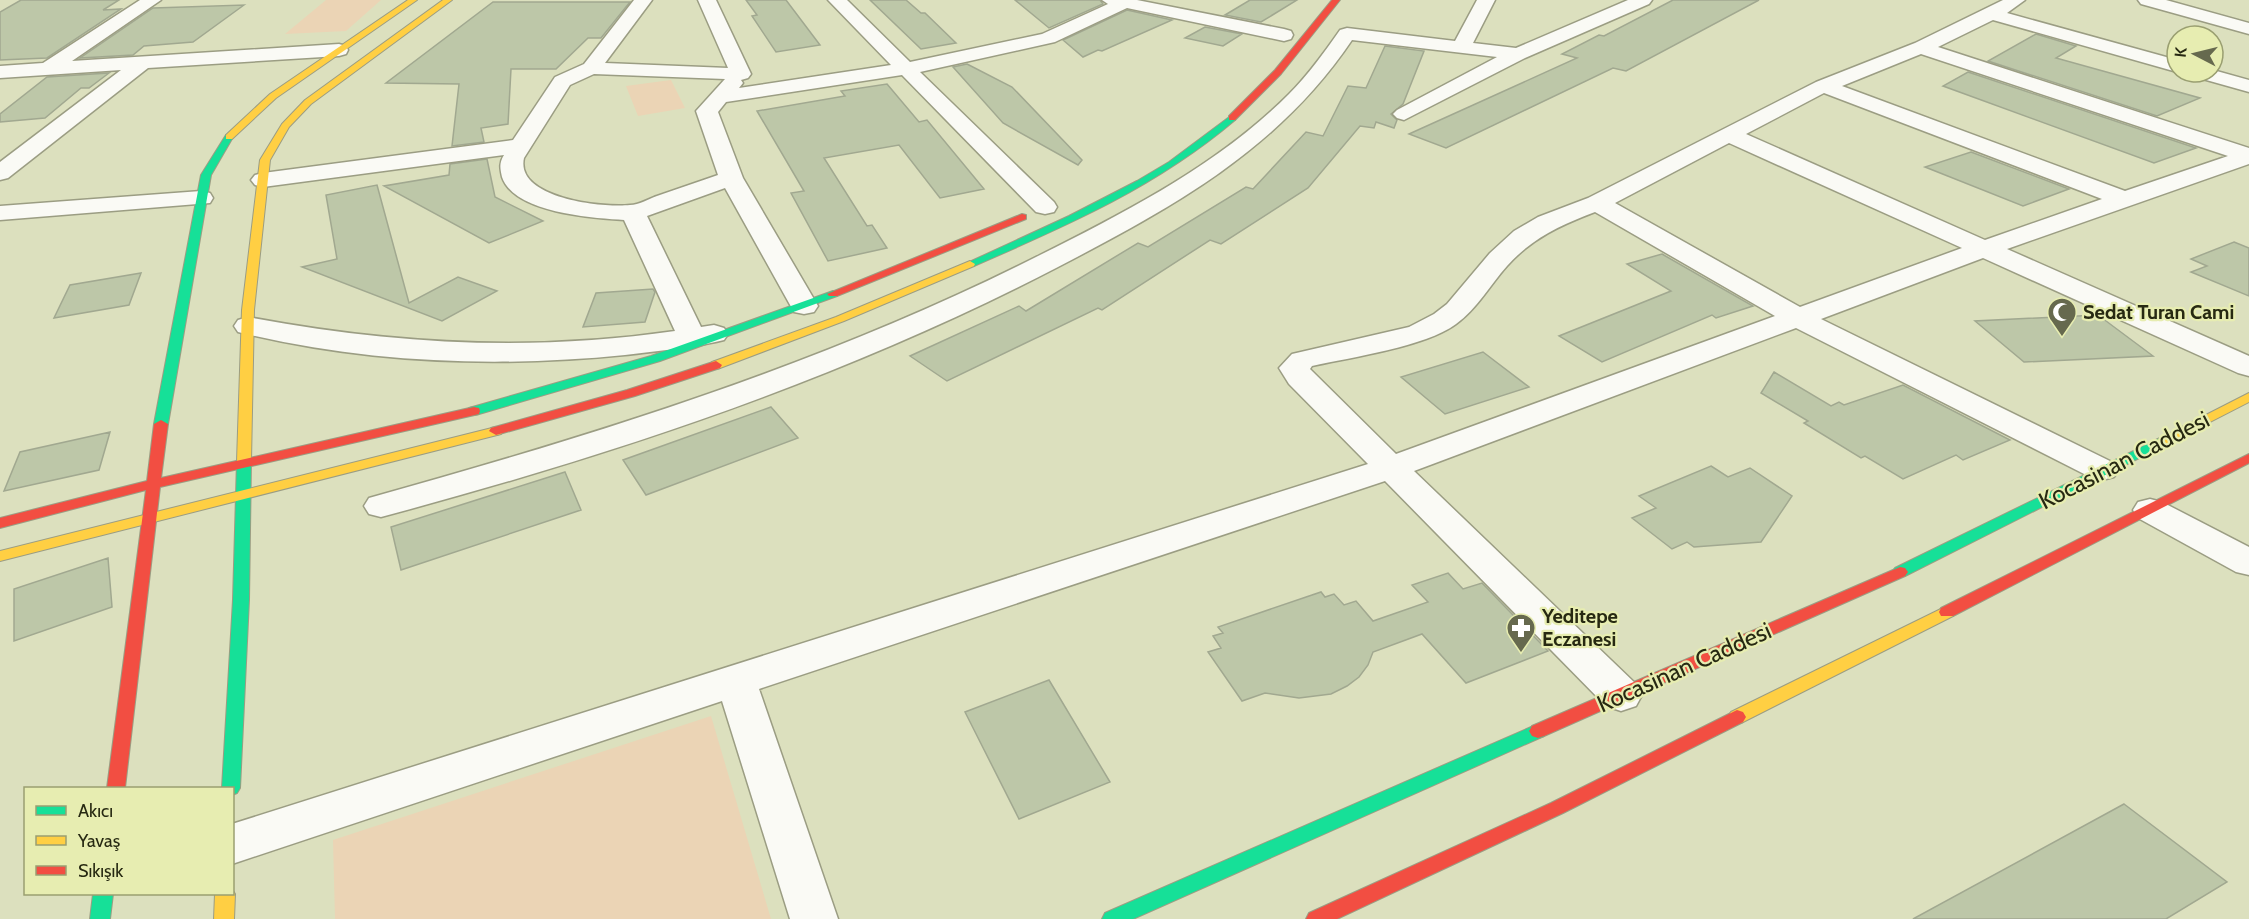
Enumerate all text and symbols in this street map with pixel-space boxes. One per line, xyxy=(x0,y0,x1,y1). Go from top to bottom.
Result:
north arrow xyxy=(2165,24,2225,84)
text: K xyxy=(2171,46,2191,58)
mosque icon: Sedat Turan Cami xyxy=(2046,296,2078,338)
place label: Sedat Turan Cami xyxy=(2083,300,2234,324)
street label: Kocasinan Caddesi xyxy=(2034,405,2214,515)
place label: Yeditepe Eczanesi xyxy=(1541,604,1618,651)
pharmacy icon: Yeditepe Eczanesi xyxy=(1505,612,1537,654)
street label: Kocasinan Caddesi xyxy=(1592,616,1776,718)
legend xyxy=(24,787,234,895)
text: Akıcı xyxy=(78,800,113,822)
text: Yavaş xyxy=(77,830,120,852)
text: Sıkışık xyxy=(78,860,124,882)

